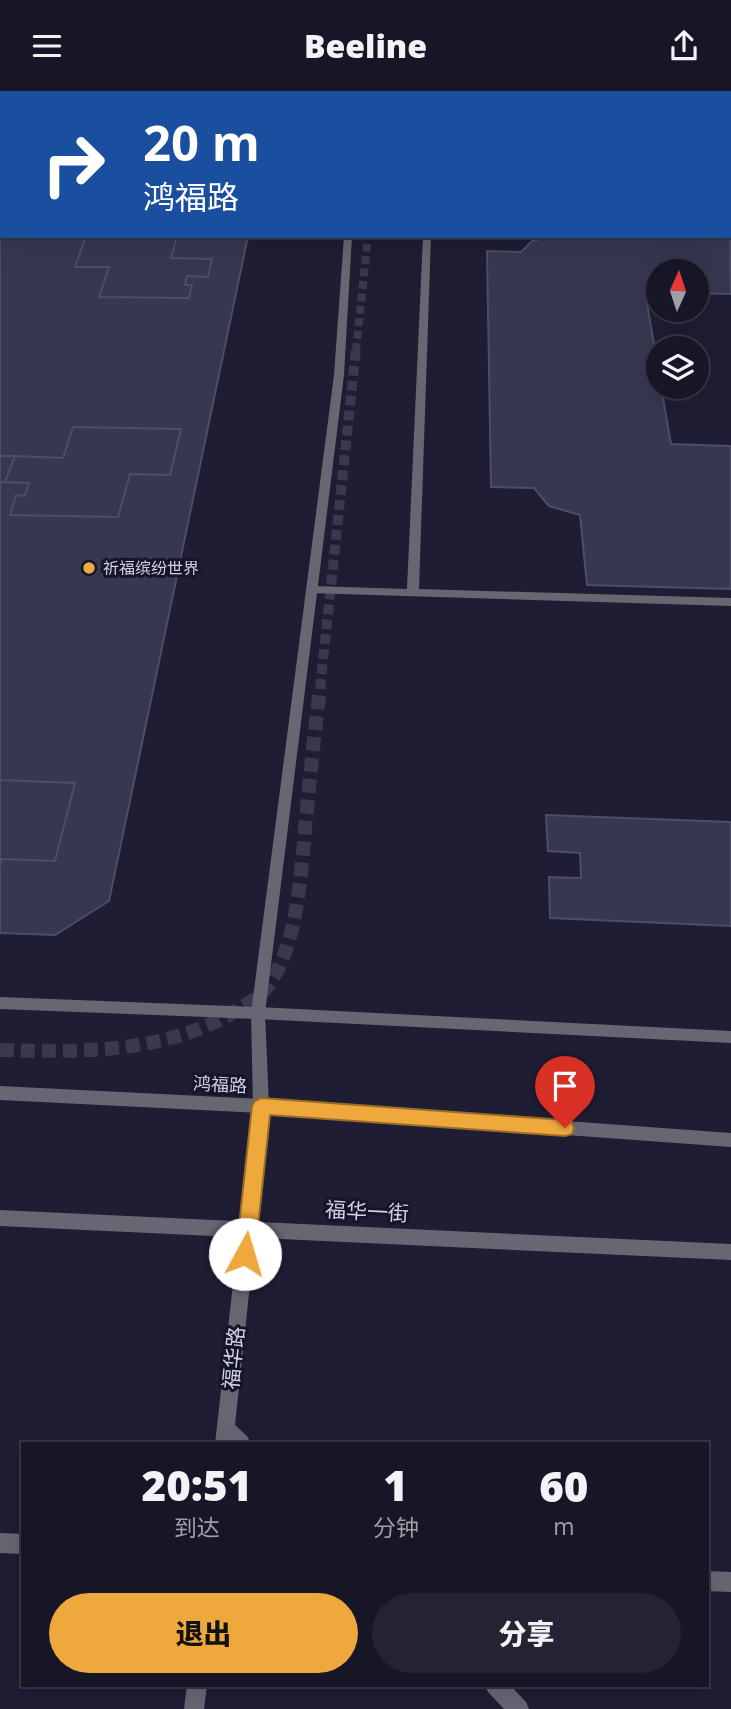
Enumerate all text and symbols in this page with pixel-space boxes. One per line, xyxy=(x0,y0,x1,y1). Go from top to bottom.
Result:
text: Beeline xyxy=(304,24,427,67)
icon: menu xyxy=(28,27,66,65)
icon: share xyxy=(665,27,703,65)
text: 20 m xyxy=(143,109,260,175)
icon: right xyxy=(28,119,119,210)
text: 鸿福路 xyxy=(143,175,239,218)
north arrow xyxy=(646,259,709,322)
map controls xyxy=(646,259,709,399)
button: layers xyxy=(646,336,709,399)
place label: 祈福缤纷世界 xyxy=(103,557,199,579)
marker: 祈福缤纷世界 xyxy=(81,560,97,576)
pin xyxy=(535,1056,595,1128)
icon: arrive xyxy=(546,1067,584,1105)
street label: 鸿福路 xyxy=(192,1071,248,1097)
street label: 福华一街 xyxy=(324,1195,410,1227)
position arrow xyxy=(208,1217,282,1291)
street label: 福华路 xyxy=(216,1325,250,1391)
text: 20:51 xyxy=(142,1456,252,1513)
text: 1 xyxy=(383,1456,408,1513)
text: 60 xyxy=(539,1457,588,1514)
text: m xyxy=(553,1510,574,1542)
text: 到达 xyxy=(174,1511,220,1543)
text: 分钟 xyxy=(373,1511,419,1543)
button: 退出 xyxy=(49,1593,358,1673)
button: 分享 xyxy=(372,1593,681,1673)

